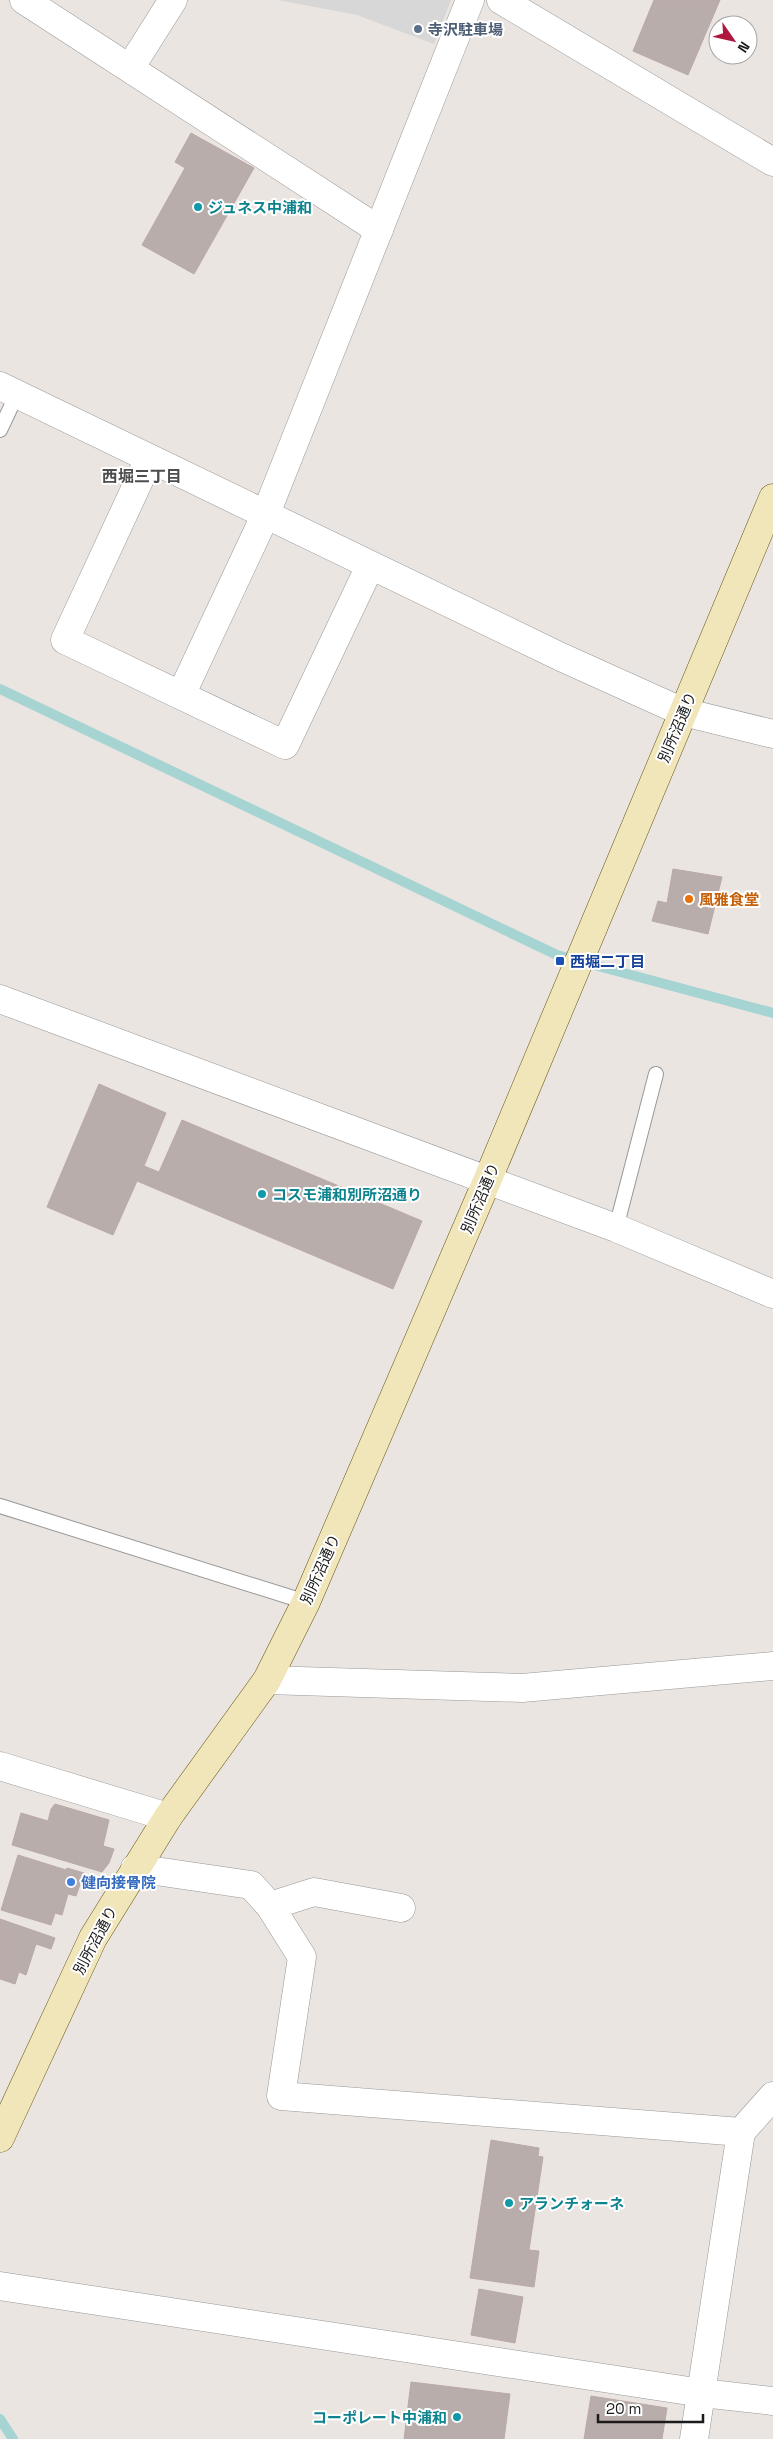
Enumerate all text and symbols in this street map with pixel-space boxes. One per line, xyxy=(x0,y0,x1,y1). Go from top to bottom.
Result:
north arrow xyxy=(708,15,758,65)
place label: 寺沢駐車場 xyxy=(428,20,503,39)
marker: 寺沢駐車場 xyxy=(412,23,424,35)
text: N xyxy=(734,38,754,56)
place label: ジュネス中浦和 xyxy=(208,198,312,217)
marker: ジュネス中浦和 xyxy=(192,201,204,213)
district label: 西堀三丁目 xyxy=(102,466,182,487)
street label: 別所沼通り xyxy=(654,689,700,765)
place label: 風雅食堂 xyxy=(699,890,759,909)
marker: 風雅食堂 xyxy=(683,893,695,905)
place label: 西堀二丁目 xyxy=(570,952,645,971)
marker: 西堀二丁目 xyxy=(554,955,566,967)
street label: 別所沼通り xyxy=(457,1160,503,1236)
place label: コスモ浦和別所沼通り xyxy=(272,1185,422,1204)
marker: コスモ浦和別所沼通り xyxy=(256,1188,268,1200)
street label: 別所沼通り xyxy=(296,1531,344,1607)
place label: 健向接骨院 xyxy=(81,1873,156,1892)
marker: 健向接骨院 xyxy=(65,1876,77,1888)
street label: 別所沼通り xyxy=(69,1902,121,1978)
place label: アランチォーネ xyxy=(519,2194,624,2213)
marker: アランチォーネ xyxy=(503,2197,515,2209)
scale bar xyxy=(598,2392,703,2424)
text: 20 m xyxy=(606,2399,641,2418)
place label: コーポレート中浦和 xyxy=(312,2408,447,2427)
marker: コーポレート中浦和 xyxy=(451,2411,463,2423)

